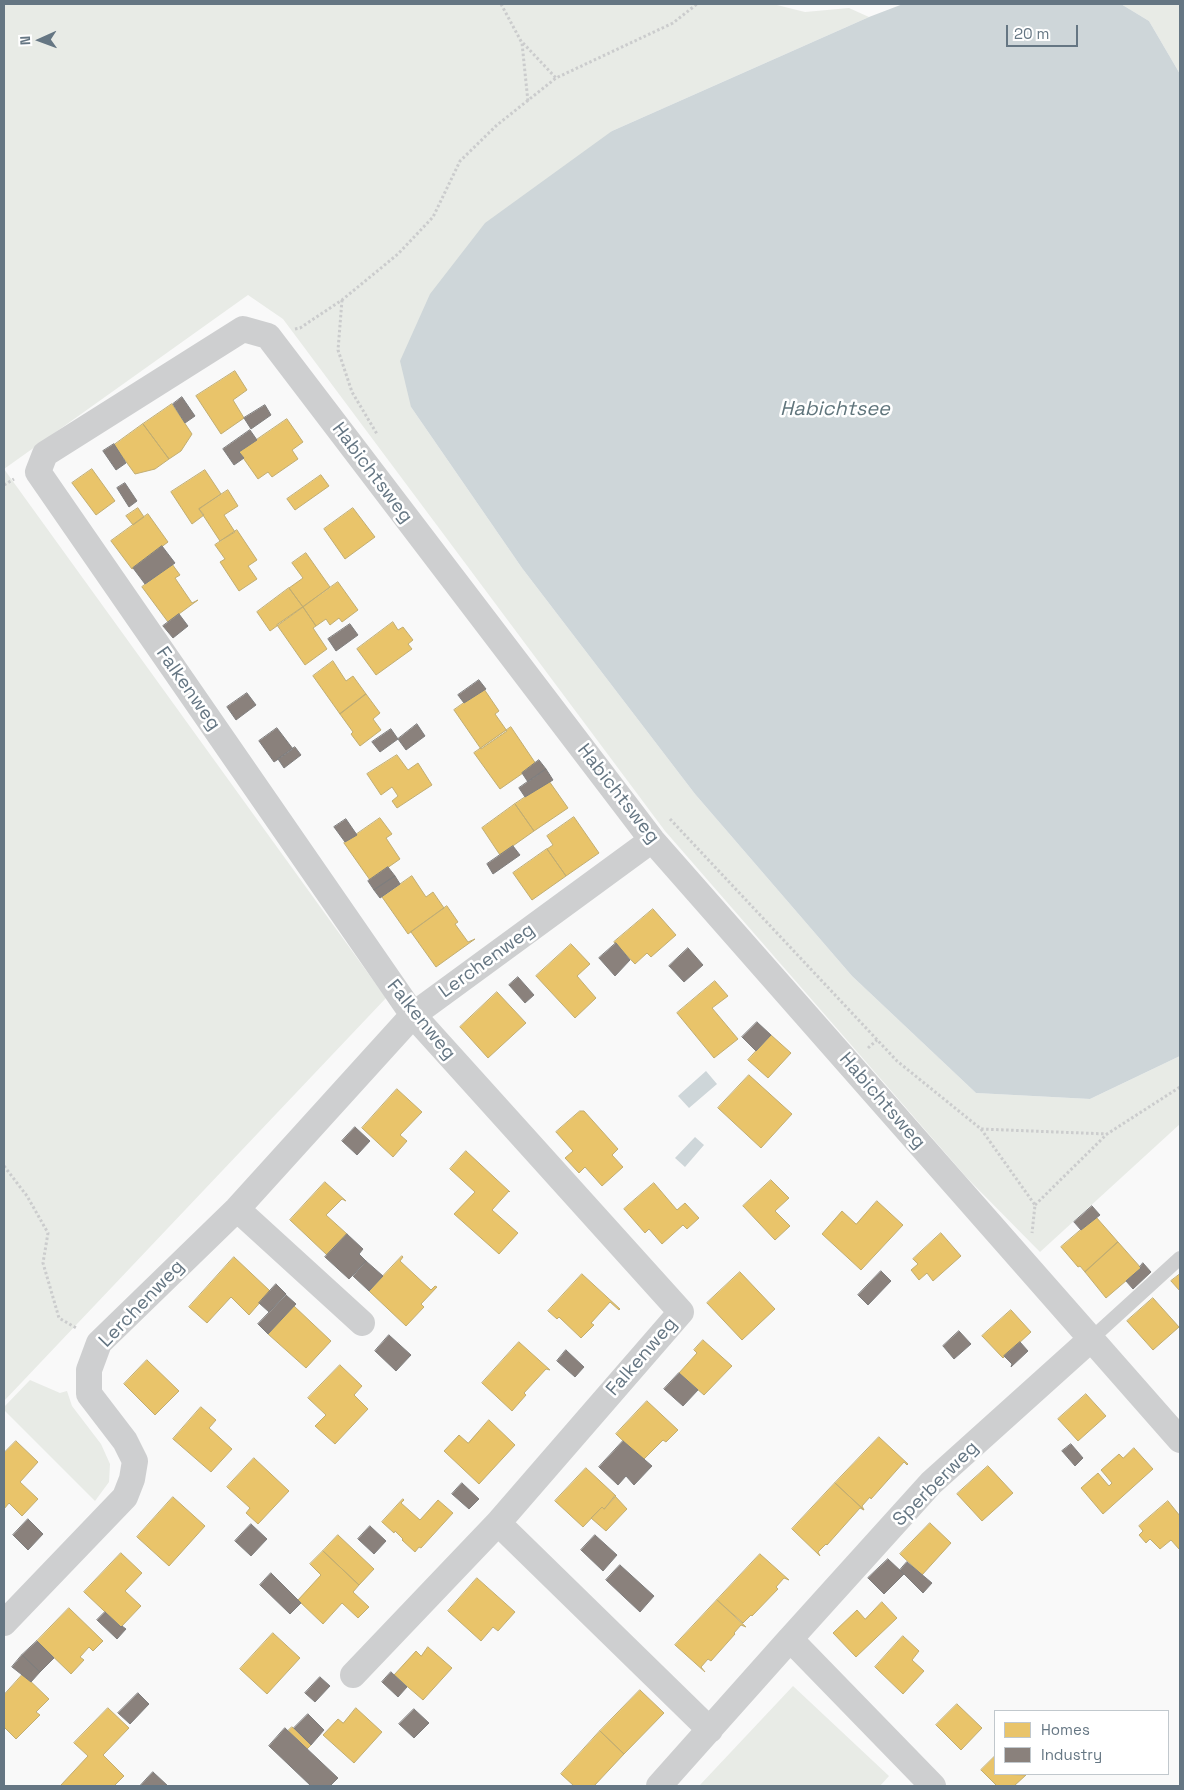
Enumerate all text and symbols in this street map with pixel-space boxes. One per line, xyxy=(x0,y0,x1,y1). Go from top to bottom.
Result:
north arrow xyxy=(15,15,65,65)
scale bar xyxy=(1009,15,1082,47)
text: 20 m xyxy=(1014,24,1049,43)
text: N xyxy=(16,36,34,46)
water label: Habichtsee xyxy=(780,398,890,422)
street label: Habichtsweg xyxy=(327,418,417,528)
street label: Falkenweg xyxy=(151,643,225,735)
street label: Habichtsweg xyxy=(572,740,664,848)
street label: Lerchenweg xyxy=(435,919,539,1003)
street label: Falkenweg xyxy=(382,975,460,1065)
street label: Habichtsweg xyxy=(834,1048,930,1154)
street label: Lerchenweg xyxy=(95,1256,189,1352)
street label: Falkenweg xyxy=(602,1313,682,1401)
street label: Sperberweg xyxy=(889,1437,983,1531)
legend xyxy=(994,1710,1169,1775)
text: Homes xyxy=(1041,1720,1090,1739)
text: Industry xyxy=(1041,1745,1102,1764)

